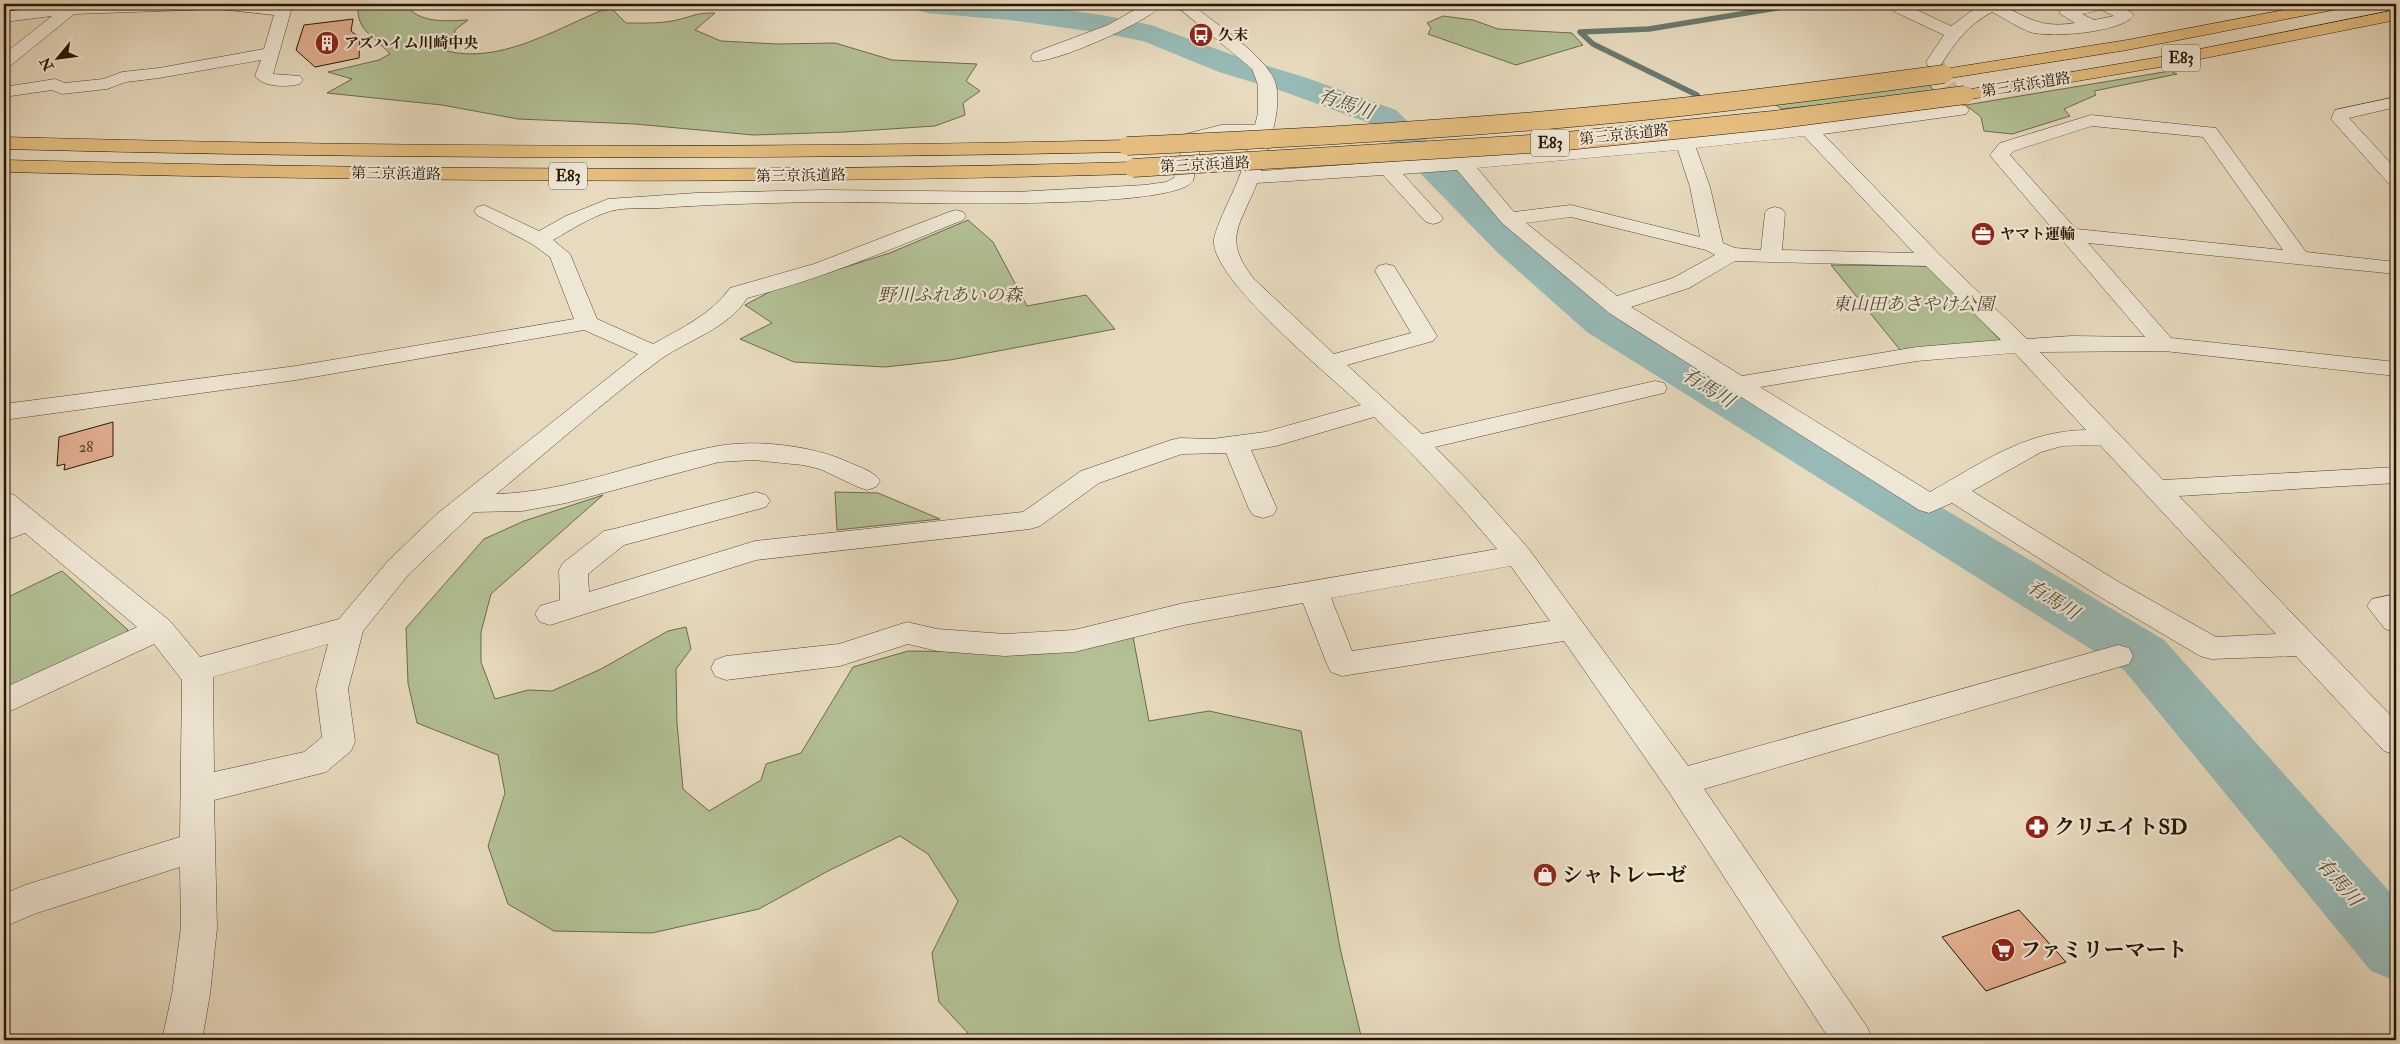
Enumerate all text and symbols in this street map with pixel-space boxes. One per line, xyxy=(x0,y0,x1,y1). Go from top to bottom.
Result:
bus stop icon: 久末 xyxy=(1188,22,1214,48)
place label: 久末 xyxy=(1218,26,1248,45)
building icon: アズハイム川崎中央 xyxy=(314,30,340,56)
north arrow xyxy=(32,32,82,82)
place label: アズハイム川崎中央 xyxy=(344,34,478,53)
road number: E83 xyxy=(2162,44,2200,72)
text: N xyxy=(36,54,58,75)
street label: 第三京浜道路 xyxy=(1980,69,2072,101)
water label: 有馬川 xyxy=(1315,83,1379,125)
street label: 第三京浜道路 xyxy=(1578,121,1670,149)
road number: E83 xyxy=(1531,130,1569,156)
street label: 第三京浜道路 xyxy=(1160,153,1250,177)
road number: E83 xyxy=(549,162,587,190)
street label: 第三京浜道路 xyxy=(351,164,441,184)
street label: 第三京浜道路 xyxy=(756,166,846,186)
office icon: ヤマト運輸 xyxy=(1970,221,1996,247)
place label: ヤマト運輸 xyxy=(2000,225,2075,244)
park label: 野川ふれあいの森 xyxy=(878,284,1024,307)
park label: 東山田あさやけ公園 xyxy=(1832,293,1997,316)
water label: 有馬川 xyxy=(1677,363,1740,414)
house number: 28 xyxy=(79,438,93,457)
water label: 有馬川 xyxy=(2022,575,2085,626)
pharmacy icon: クリエイトSD xyxy=(2024,814,2050,840)
place label: クリエイトSD xyxy=(2054,814,2187,841)
water label: 有馬川 xyxy=(2311,853,2368,913)
shop icon: シャトレーゼ xyxy=(1532,862,1558,888)
place label: シャトレーゼ xyxy=(1562,862,1687,889)
supermarket icon: ファミリーマート xyxy=(1990,937,2016,963)
place label: ファミリーマート xyxy=(2020,937,2188,964)

